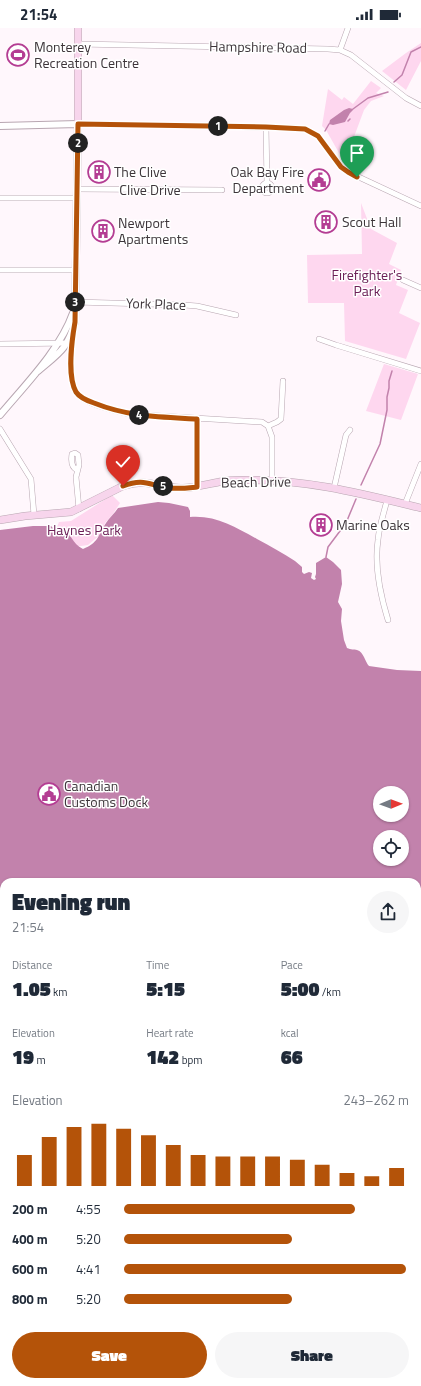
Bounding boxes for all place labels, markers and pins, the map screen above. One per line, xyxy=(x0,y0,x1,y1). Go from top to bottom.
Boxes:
place label: Monterey Recreation Centre xyxy=(34,36,139,73)
sports icon: Monterey Recreation Centre xyxy=(5,42,31,68)
pin: 1 xyxy=(208,116,228,136)
pin: 2 xyxy=(68,133,88,153)
pin xyxy=(340,136,374,177)
building icon: The Clive xyxy=(86,159,112,185)
place label: The Clive xyxy=(114,161,167,182)
place label: Oak Bay Fire Department xyxy=(230,161,304,198)
public building icon: Oak Bay Fire Department xyxy=(306,167,332,193)
building icon: Scout Hall xyxy=(313,209,339,235)
place label: Scout Hall xyxy=(342,211,401,232)
place label: Newport Apartments xyxy=(118,212,188,249)
building icon: Newport Apartments xyxy=(90,218,116,244)
pin: 3 xyxy=(65,292,85,312)
pin: 4 xyxy=(129,405,149,425)
pin xyxy=(106,445,140,486)
pin: 5 xyxy=(153,476,173,496)
building icon: Marine Oaks xyxy=(308,512,334,538)
place label: Marine Oaks xyxy=(336,514,410,535)
place label: Canadian Customs Dock xyxy=(64,775,149,812)
public building icon: Canadian Customs Dock xyxy=(36,781,62,807)

